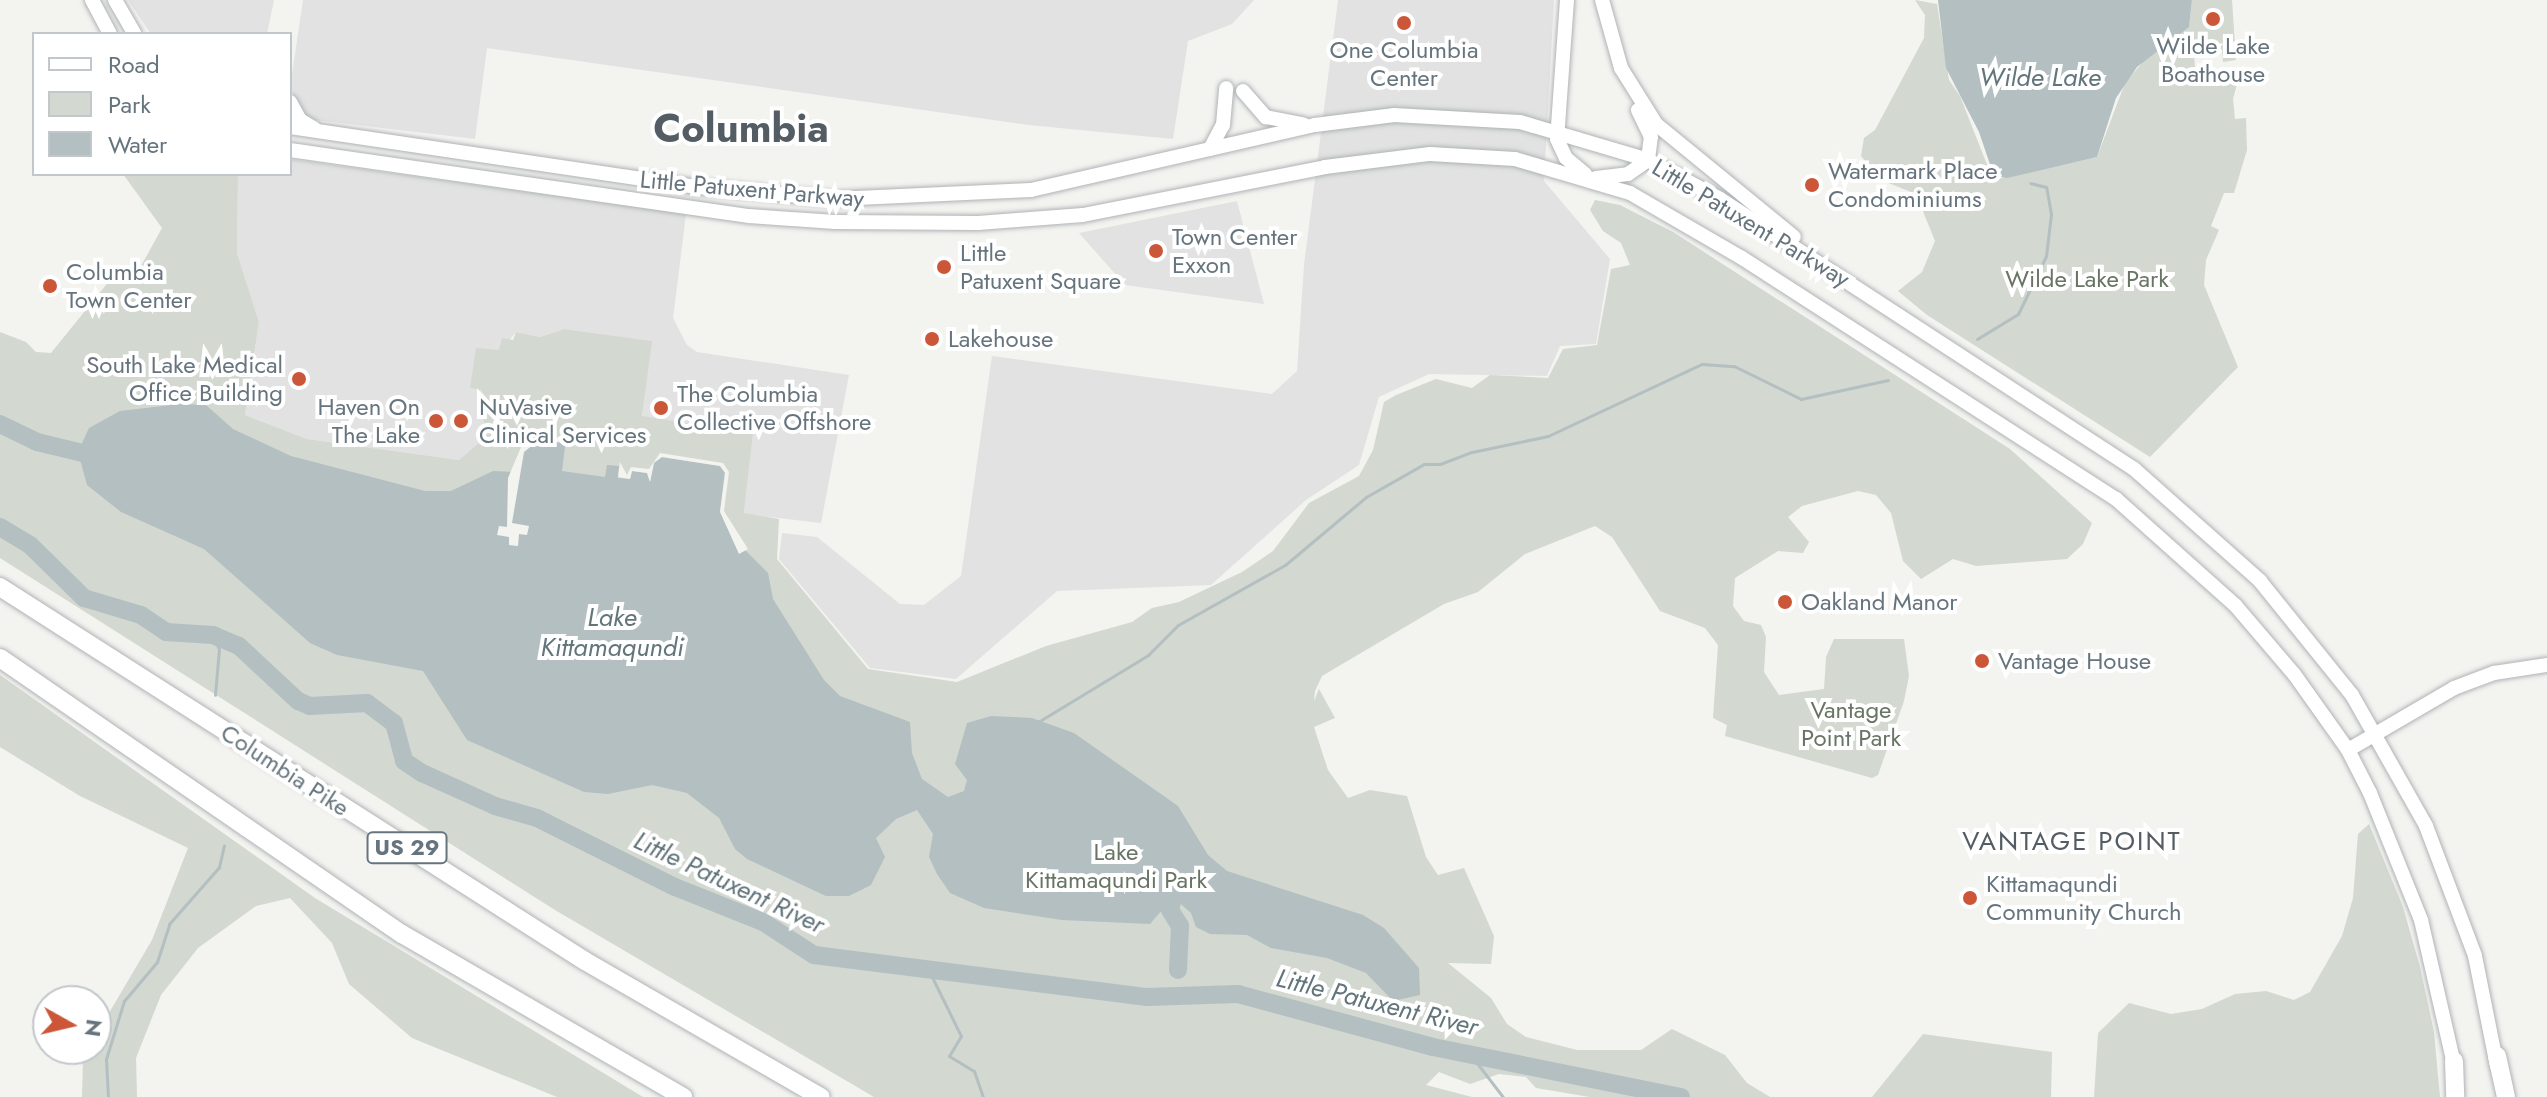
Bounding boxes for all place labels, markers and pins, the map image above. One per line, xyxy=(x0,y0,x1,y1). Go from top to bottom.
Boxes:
marker: Wilde Lake Boathouse xyxy=(2204,10,2222,28)
marker: One Columbia Center xyxy=(1395,14,1413,32)
place label: Wilde Lake Boathouse xyxy=(2156,32,2270,88)
place label: One Columbia Center xyxy=(1330,36,1478,92)
place label: Watermark Place Condominiums xyxy=(1828,157,1998,213)
marker: Watermark Place Condominiums xyxy=(1803,176,1821,194)
place label: Town Center Exxon xyxy=(1172,223,1297,279)
place label: Little Patuxent Square xyxy=(960,239,1121,295)
marker: Town Center Exxon xyxy=(1147,242,1165,260)
place label: Columbia Town Center xyxy=(66,258,191,314)
marker: Little Patuxent Square xyxy=(935,258,953,276)
marker: Columbia Town Center xyxy=(41,277,59,295)
place label: Lakehouse xyxy=(948,325,1053,353)
marker: Lakehouse xyxy=(923,330,941,348)
place label: South Lake Medical Office Building xyxy=(86,351,283,407)
marker: South Lake Medical Office Building xyxy=(290,370,308,388)
place label: The Columbia Collective Offshore xyxy=(677,380,871,436)
place label: Haven On The Lake xyxy=(317,393,420,449)
place label: NuVasive Clinical Services xyxy=(479,393,647,449)
marker: The Columbia Collective Offshore xyxy=(652,399,670,417)
marker: NuVasive Clinical Services xyxy=(450,410,472,432)
marker: Haven On The Lake xyxy=(427,412,445,430)
place label: Oakland Manor xyxy=(1801,588,1958,616)
marker: Oakland Manor xyxy=(1776,593,1794,611)
place label: Vantage House xyxy=(1998,647,2151,675)
marker: Vantage House xyxy=(1973,652,1991,670)
place label: Kittamaqundi Community Church xyxy=(1986,870,2182,926)
marker: Kittamaqundi Community Church xyxy=(1961,889,1979,907)

